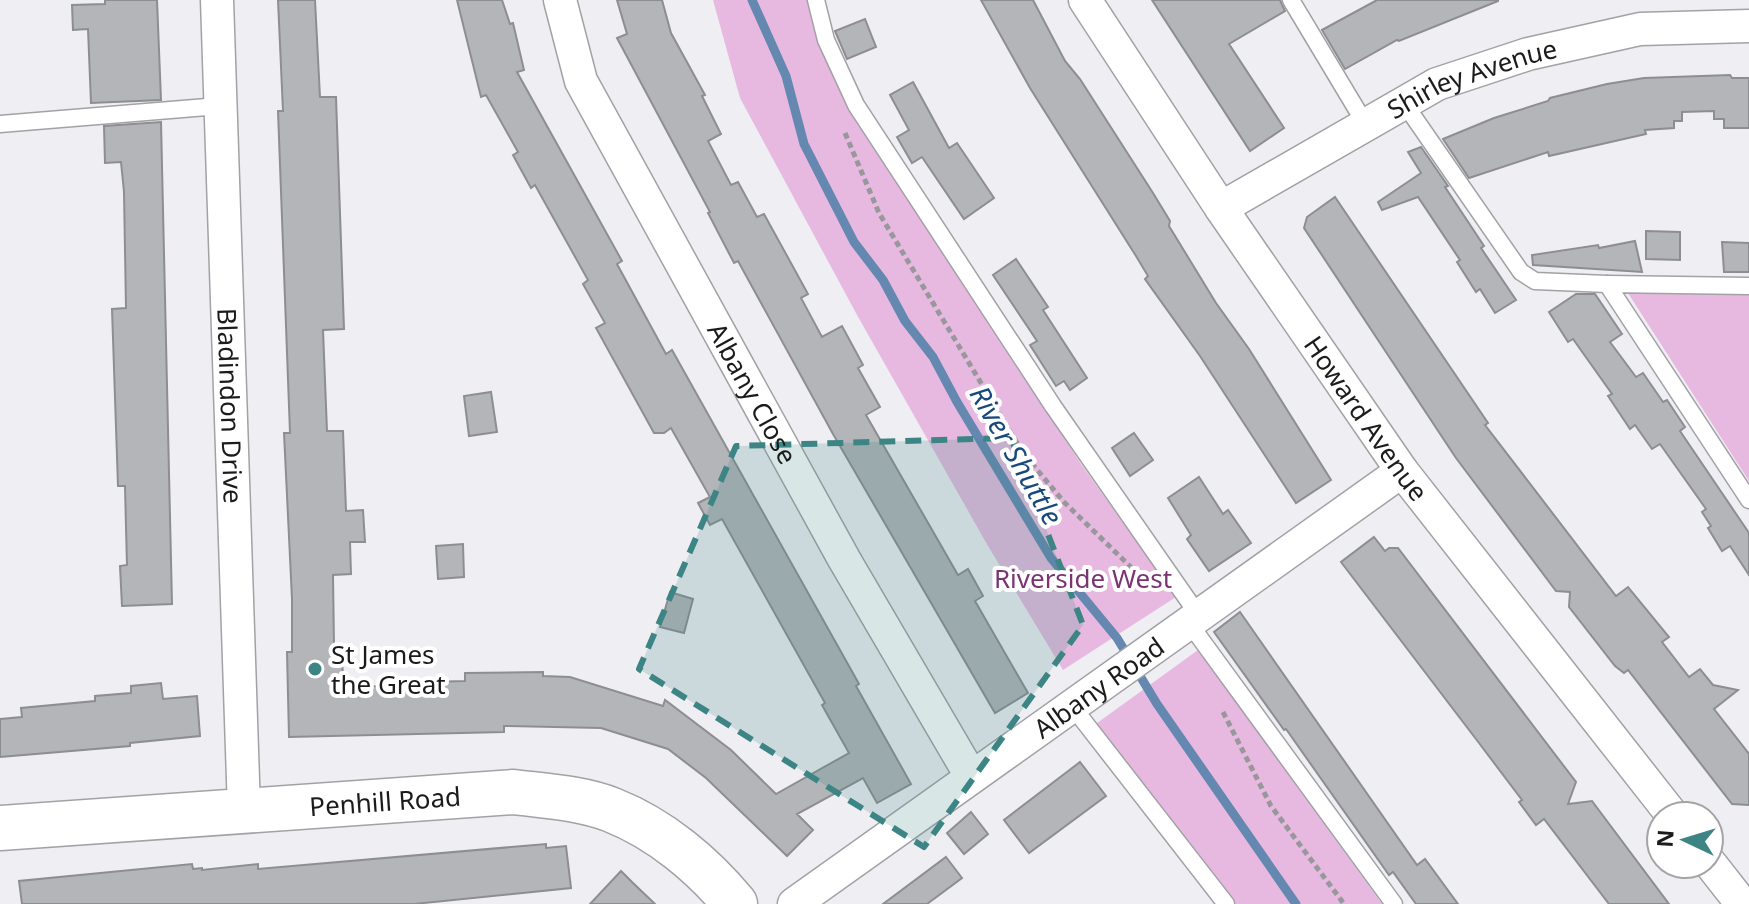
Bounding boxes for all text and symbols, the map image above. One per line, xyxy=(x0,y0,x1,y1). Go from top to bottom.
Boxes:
street label: Shirley Avenue xyxy=(1380,30,1560,127)
street label: Bladindon Drive xyxy=(209,307,252,504)
street label: Albany Close xyxy=(699,316,806,470)
street label: Howard Avenue xyxy=(1296,328,1437,508)
water label: River Shuttle xyxy=(962,378,1072,532)
park label: Riverside West xyxy=(994,560,1172,596)
street label: Albany Road xyxy=(1026,628,1171,746)
place label: St James the Great xyxy=(331,636,446,702)
marker: St James the Great xyxy=(306,660,324,678)
street label: Penhill Road xyxy=(308,778,462,824)
north arrow xyxy=(1645,800,1725,880)
text: N xyxy=(1648,829,1680,849)

